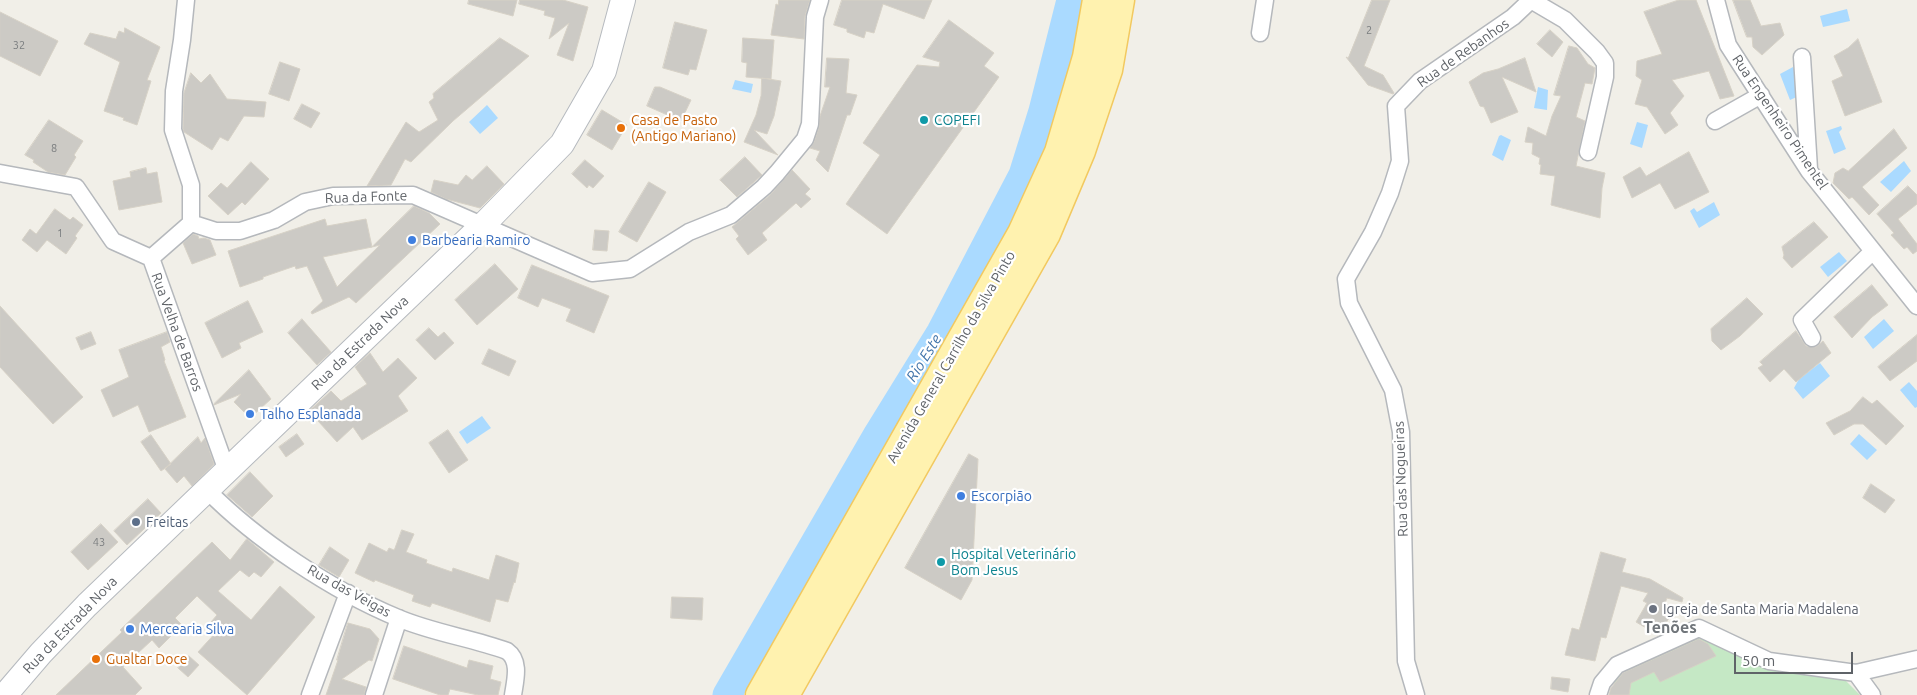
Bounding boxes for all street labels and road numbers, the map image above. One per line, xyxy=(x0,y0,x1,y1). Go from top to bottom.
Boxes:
street label: Rua de Rebanhos xyxy=(1414,15,1512,91)
street label: Rua Engenheiro Pimentel xyxy=(1729,51,1831,193)
street label: Rua da Fonte xyxy=(325,187,407,207)
street label: Avenida General Carrilho da Silva Pinto xyxy=(883,248,1019,466)
street label: Rua Velha de Barros xyxy=(148,270,206,394)
street label: Rua da Estrada Nova xyxy=(308,292,412,394)
street label: Rua das Nogueiras xyxy=(1391,421,1411,537)
street label: Rua das Veigas xyxy=(304,561,394,621)
street label: Rua da Estrada Nova xyxy=(19,573,121,677)

